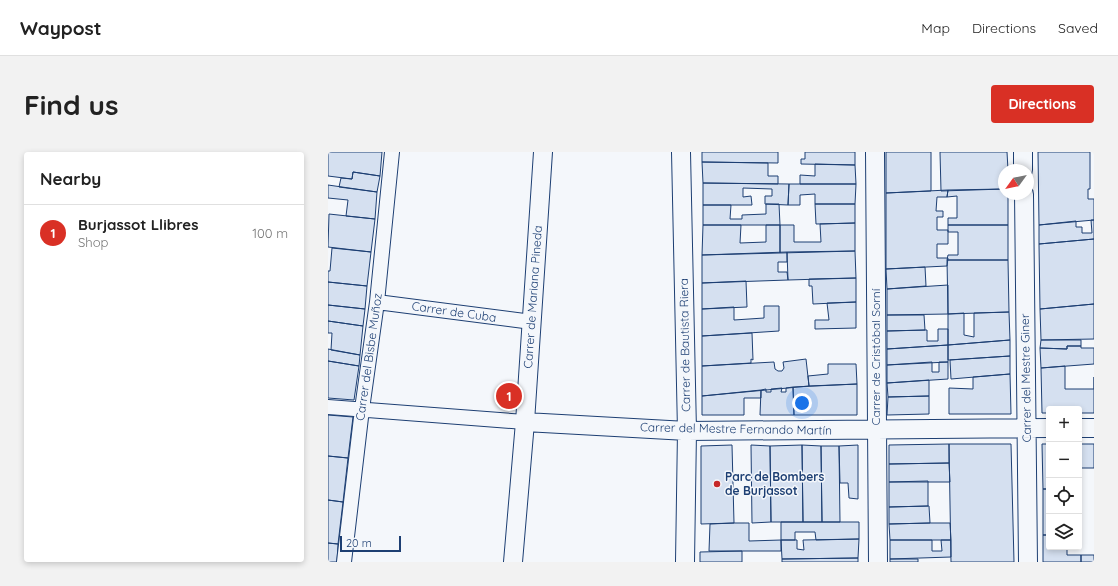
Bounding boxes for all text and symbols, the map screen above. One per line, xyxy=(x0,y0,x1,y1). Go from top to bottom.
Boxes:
text: Waypost xyxy=(20,16,102,40)
text: Map xyxy=(921,19,950,37)
text: Directions xyxy=(972,19,1036,37)
text: Saved xyxy=(1058,19,1098,37)
button: Directions xyxy=(991,85,1094,123)
text: Find us xyxy=(24,87,118,122)
north arrow xyxy=(998,164,1034,200)
text: Nearby xyxy=(40,168,101,189)
text: Burjassot Llibres xyxy=(78,215,198,234)
text: 1 xyxy=(50,225,56,241)
text: 100 m xyxy=(252,225,288,241)
street label: Carrer de Mariana Pineda xyxy=(520,225,545,369)
text: Shop xyxy=(78,234,108,250)
street label: Carrer de Bautista Riera xyxy=(676,278,693,412)
street label: Carrer de Cristóbal Sorní xyxy=(868,288,883,425)
street label: Carrer del Bisbe Muñoz xyxy=(352,292,385,422)
street label: Carrer de Cuba xyxy=(411,298,497,325)
street label: Carrer del Mestre Giner xyxy=(1017,313,1034,443)
pin: 1 xyxy=(496,381,522,411)
your location xyxy=(792,393,812,413)
map controls xyxy=(1046,406,1082,550)
button: + xyxy=(1046,406,1082,442)
street label: Carrer del Mestre Fernando Martín xyxy=(640,419,832,438)
button: − xyxy=(1046,442,1082,478)
place label: Parc de Bombers de Burjassot xyxy=(725,469,824,498)
button: locate xyxy=(1046,478,1082,514)
marker: Parc de Bombers de Burjassot xyxy=(712,479,722,489)
button: layers xyxy=(1046,514,1082,550)
scale bar xyxy=(340,534,401,553)
text: 20 m xyxy=(346,536,372,550)

